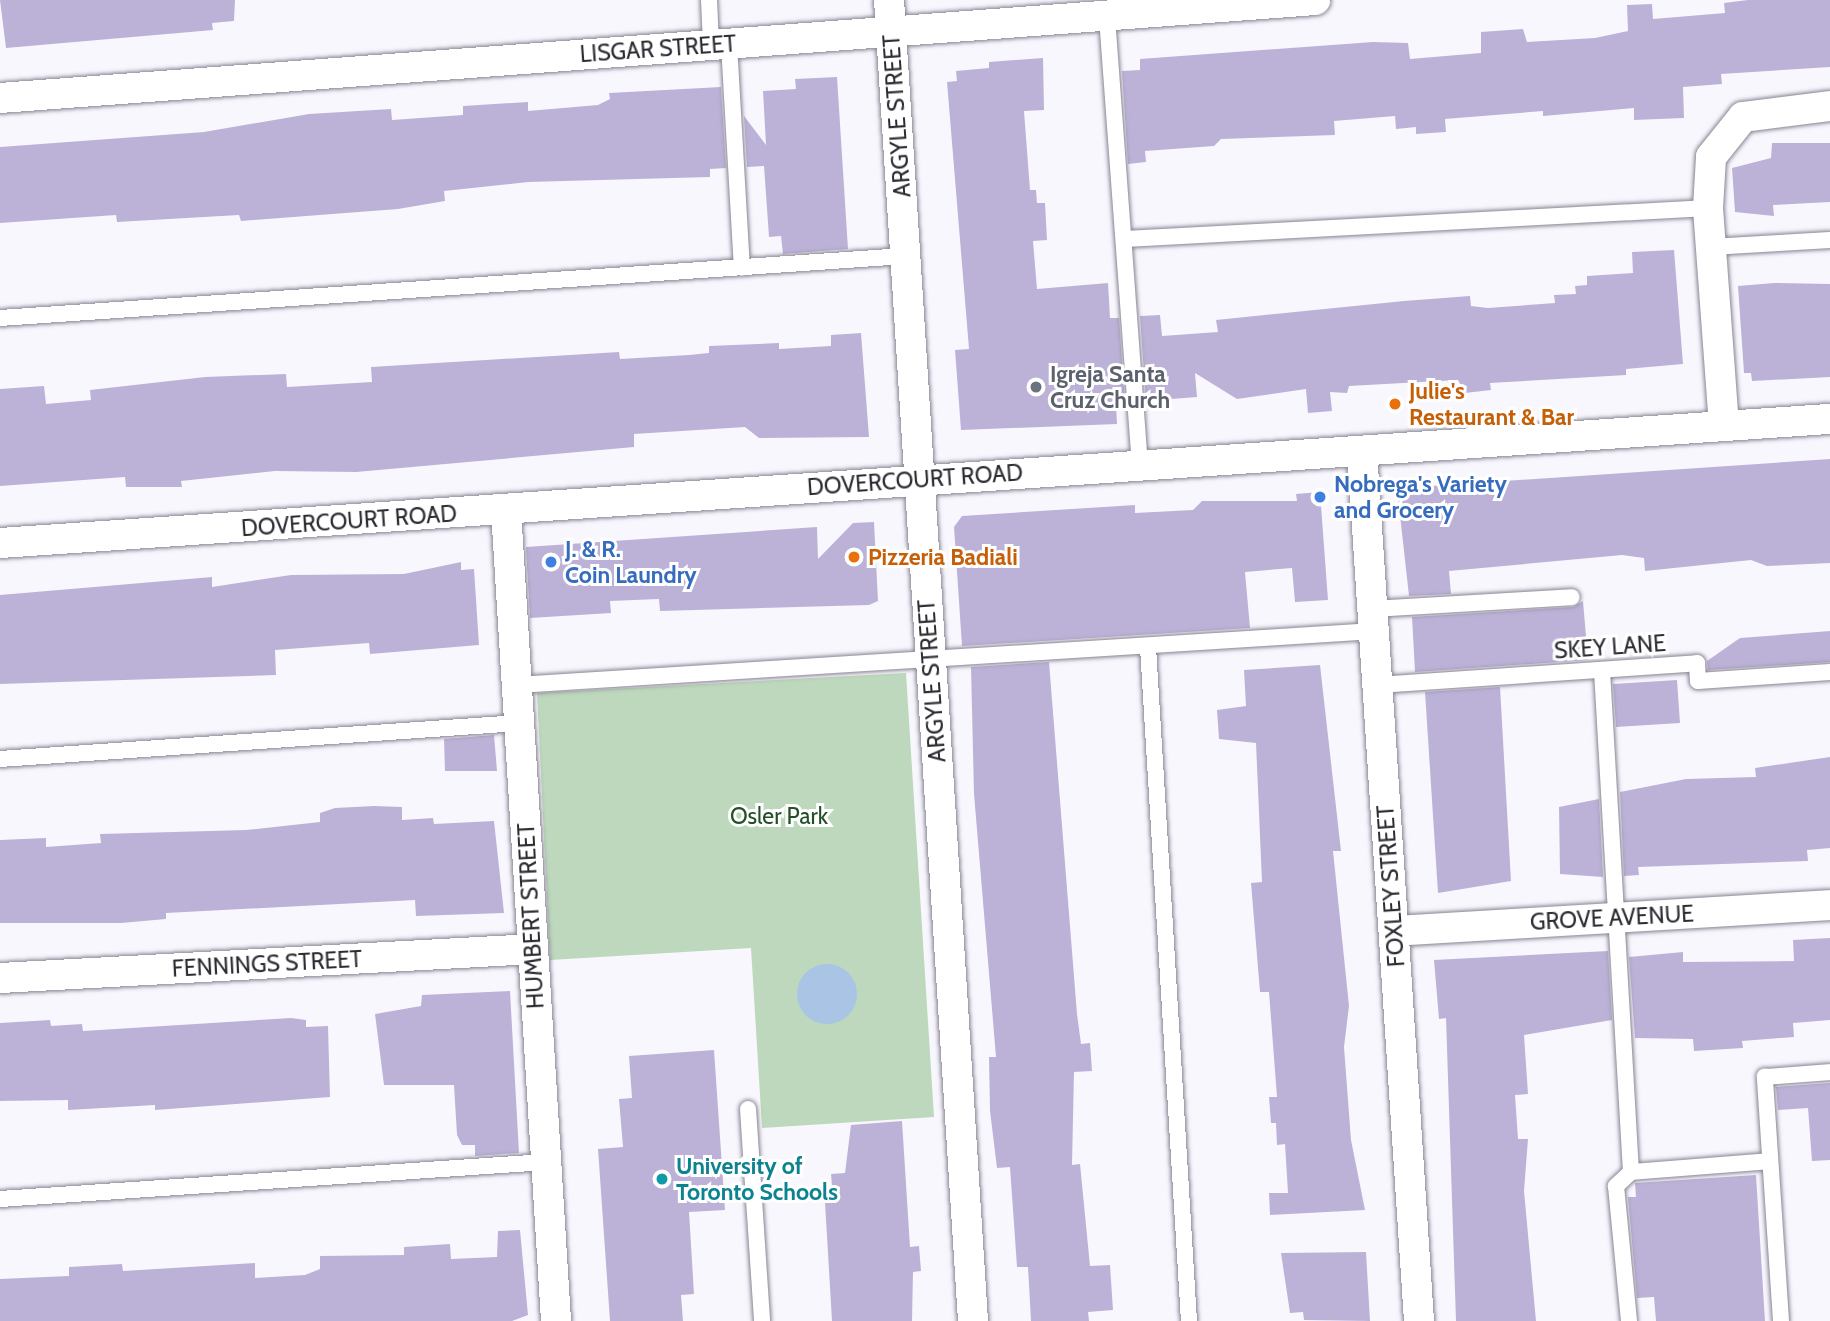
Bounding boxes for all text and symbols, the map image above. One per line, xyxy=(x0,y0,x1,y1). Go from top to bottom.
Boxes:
street label: LISGAR STREET xyxy=(579,30,737,68)
street label: ARGYLE STREET xyxy=(878,34,916,198)
place label: Igreja Santa Cruz Church xyxy=(1050,360,1170,414)
place label: Julie's Restaurant & Bar xyxy=(1409,377,1574,431)
marker: Igreja Santa Cruz Church xyxy=(1028,379,1044,395)
marker: Julie's Restaurant & Bar xyxy=(1387,396,1403,412)
street label: DOVERCOURT ROAD xyxy=(806,459,1024,501)
place label: Nobrega's Variety and Grocery xyxy=(1334,470,1507,524)
marker: Nobrega's Variety and Grocery xyxy=(1312,489,1328,505)
street label: DOVERCOURT ROAD xyxy=(240,500,458,542)
place label: J. & R. Coin Laundry xyxy=(565,535,697,589)
place label: Pizzeria Badiali xyxy=(868,543,1018,571)
marker: Pizzeria Badiali xyxy=(846,549,862,565)
marker: J. & R. Coin Laundry xyxy=(543,554,559,570)
street label: ARGYLE STREET xyxy=(913,599,951,763)
street label: SKEY LANE xyxy=(1553,629,1667,665)
park label: Osler Park xyxy=(730,802,828,830)
street label: FOXLEY STREET xyxy=(1372,804,1410,968)
street label: HUMBERT STREET xyxy=(512,822,550,1010)
street label: GROVE AVENUE xyxy=(1529,900,1695,936)
street label: FENNINGS STREET xyxy=(171,945,363,983)
place label: University of Toronto Schools xyxy=(676,1152,838,1206)
marker: University of Toronto Schools xyxy=(654,1171,670,1187)

